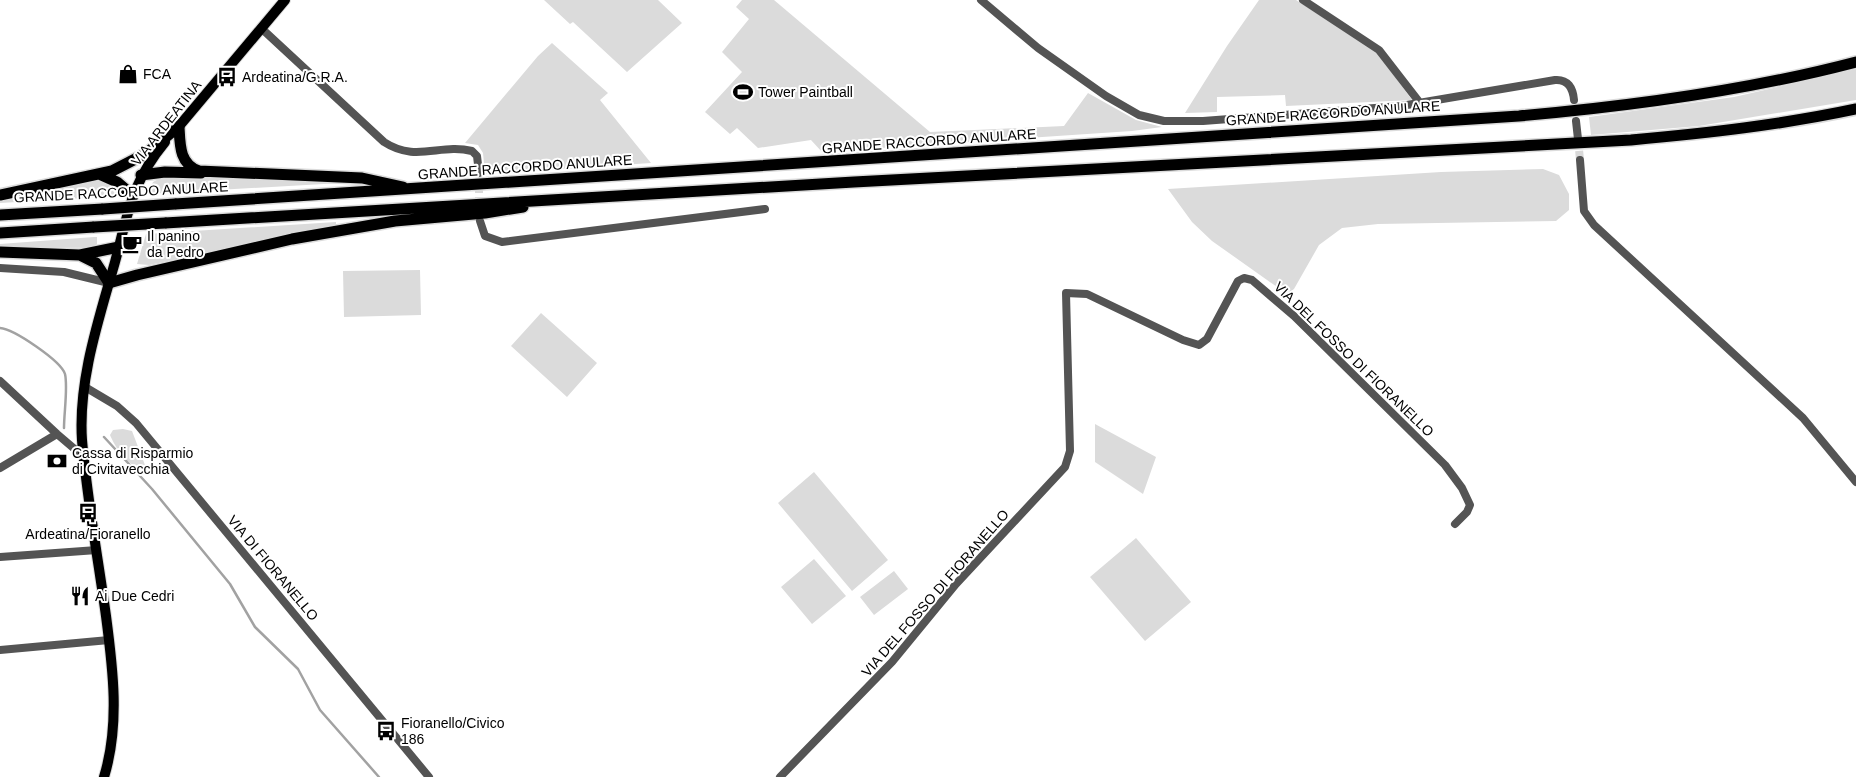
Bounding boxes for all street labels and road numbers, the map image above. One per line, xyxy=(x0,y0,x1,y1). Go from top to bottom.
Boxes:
street label: VIA ARDEATINA xyxy=(128,77,205,169)
street label: GRANDE RACCORDO ANULARE xyxy=(1225,98,1441,128)
street label: GRANDE RACCORDO ANULARE xyxy=(821,126,1037,156)
street label: GRANDE RACCORDO ANULARE xyxy=(417,152,633,182)
street label: GRANDE RACCORDO ANULARE xyxy=(13,178,229,206)
street label: VIA DEL FOSSO DI FIORANELLO xyxy=(1271,278,1437,440)
street label: VIA DEL FOSSO DI FIORANELLO xyxy=(858,506,1012,680)
street label: VIA DI FIORANELLO xyxy=(224,512,322,624)

